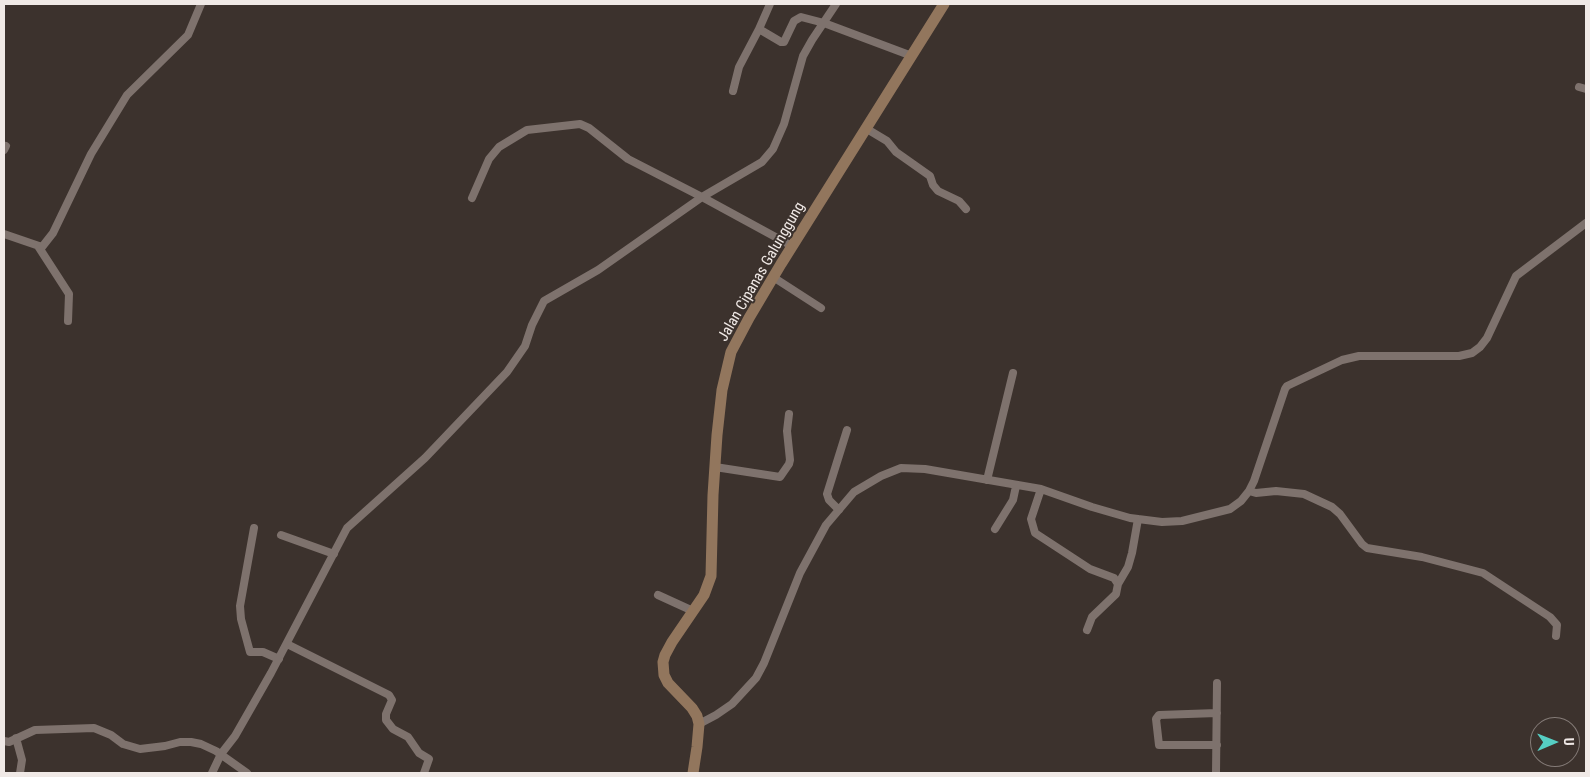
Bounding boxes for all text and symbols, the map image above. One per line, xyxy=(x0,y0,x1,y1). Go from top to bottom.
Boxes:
street label: Jalan Cipanas Galunggung xyxy=(715,199,809,345)
north arrow xyxy=(1530,717,1580,767)
text: U xyxy=(1561,738,1577,746)

